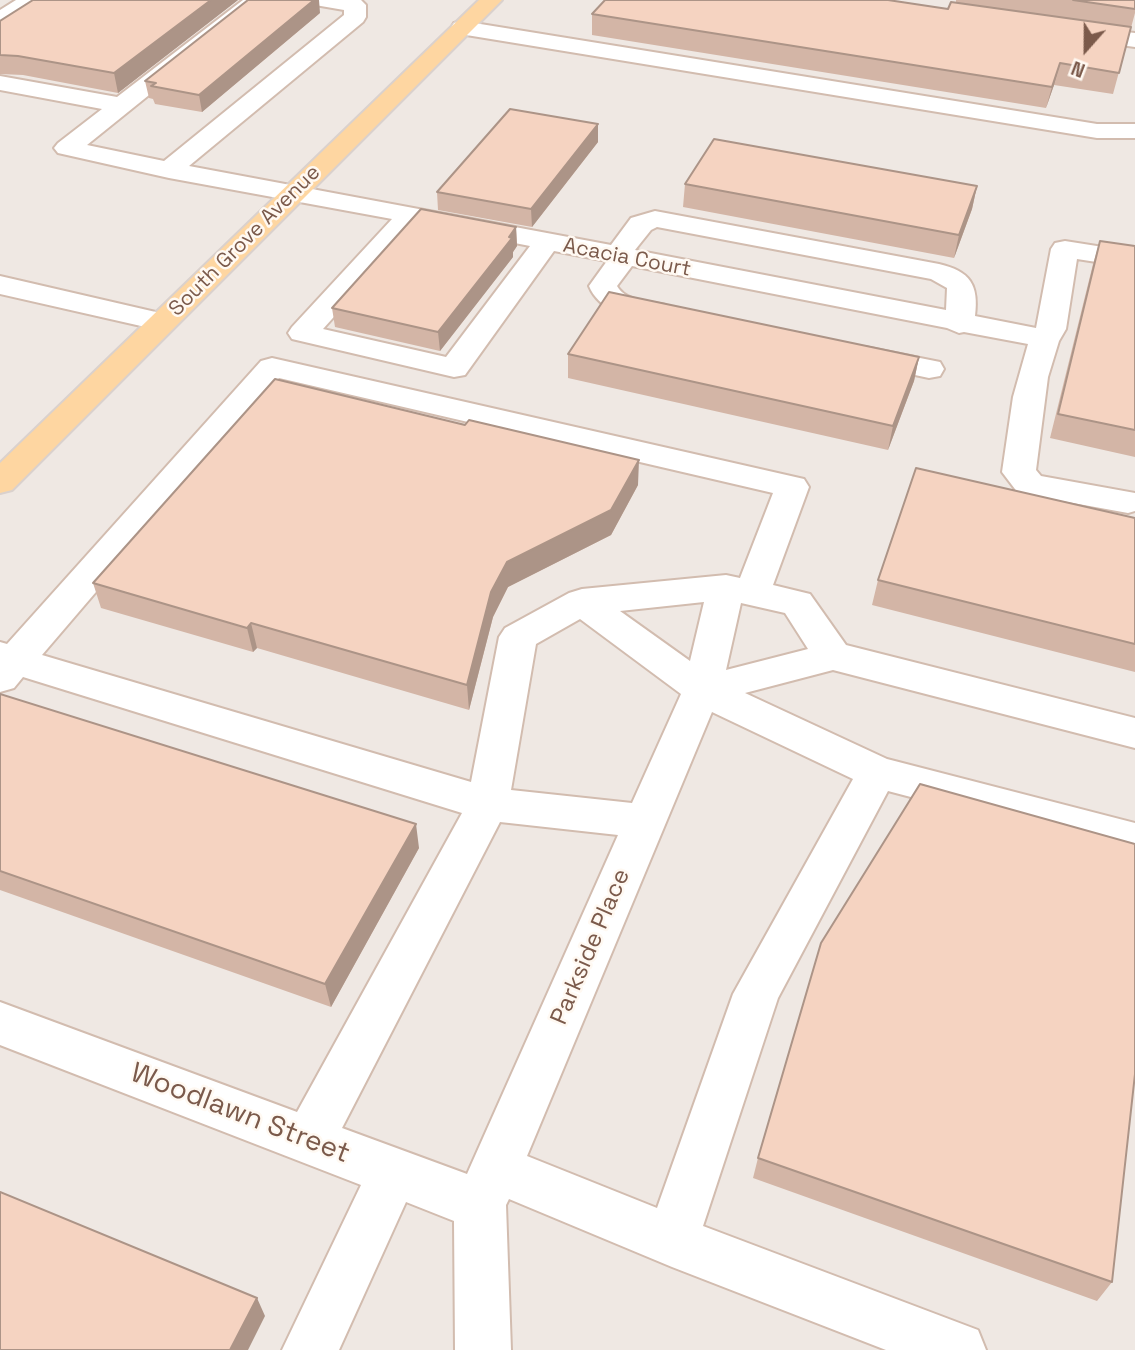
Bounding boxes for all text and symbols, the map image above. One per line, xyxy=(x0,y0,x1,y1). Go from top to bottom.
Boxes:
north arrow xyxy=(1051,14,1121,84)
text: N xyxy=(1068,55,1089,83)
street label: South Grove Avenue xyxy=(164,160,326,322)
street label: Acacia Court xyxy=(561,233,693,283)
street label: Parkside Place xyxy=(545,865,637,1029)
street label: Woodlawn Street xyxy=(126,1057,354,1171)

